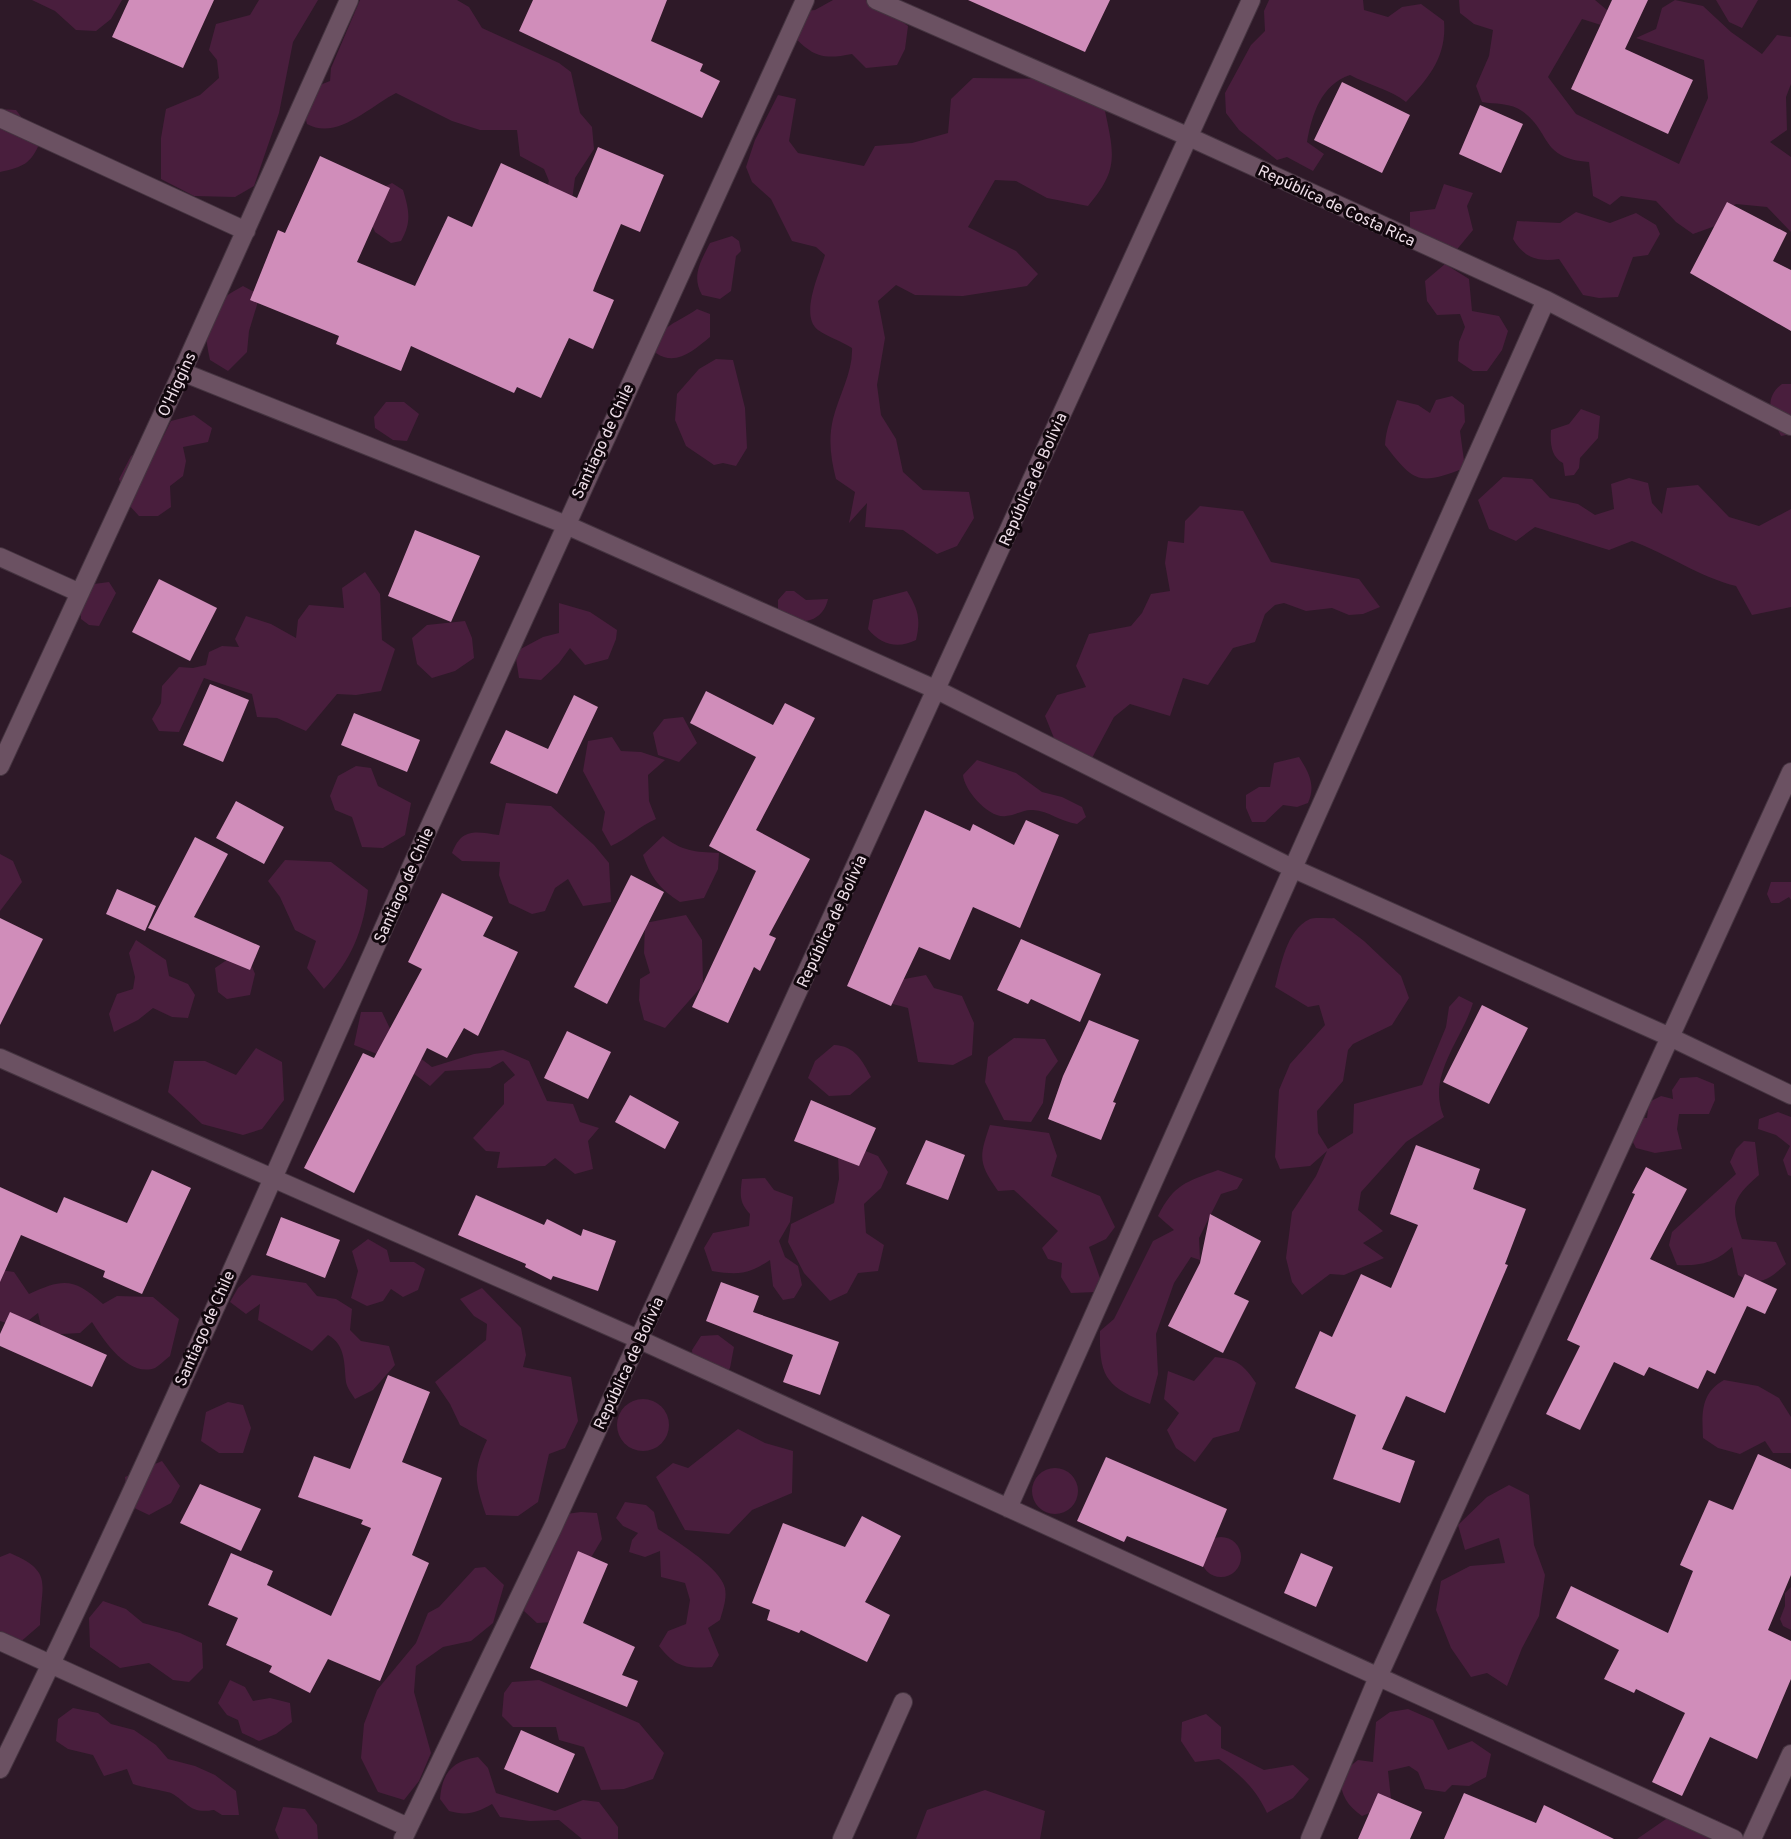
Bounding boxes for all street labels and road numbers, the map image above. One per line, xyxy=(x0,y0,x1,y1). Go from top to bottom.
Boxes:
street label: República de Costa Rica xyxy=(1254,162,1418,252)
street label: O'Higgins xyxy=(154,349,201,420)
street label: Santiago de Chile xyxy=(568,381,639,503)
street label: República de Bolivia xyxy=(995,410,1072,550)
street label: Santiago de Chile xyxy=(370,825,439,947)
street label: República de Bolivia xyxy=(793,852,872,991)
street label: Santiago de Chile xyxy=(171,1268,240,1390)
street label: República de Bolivia xyxy=(590,1294,669,1433)

